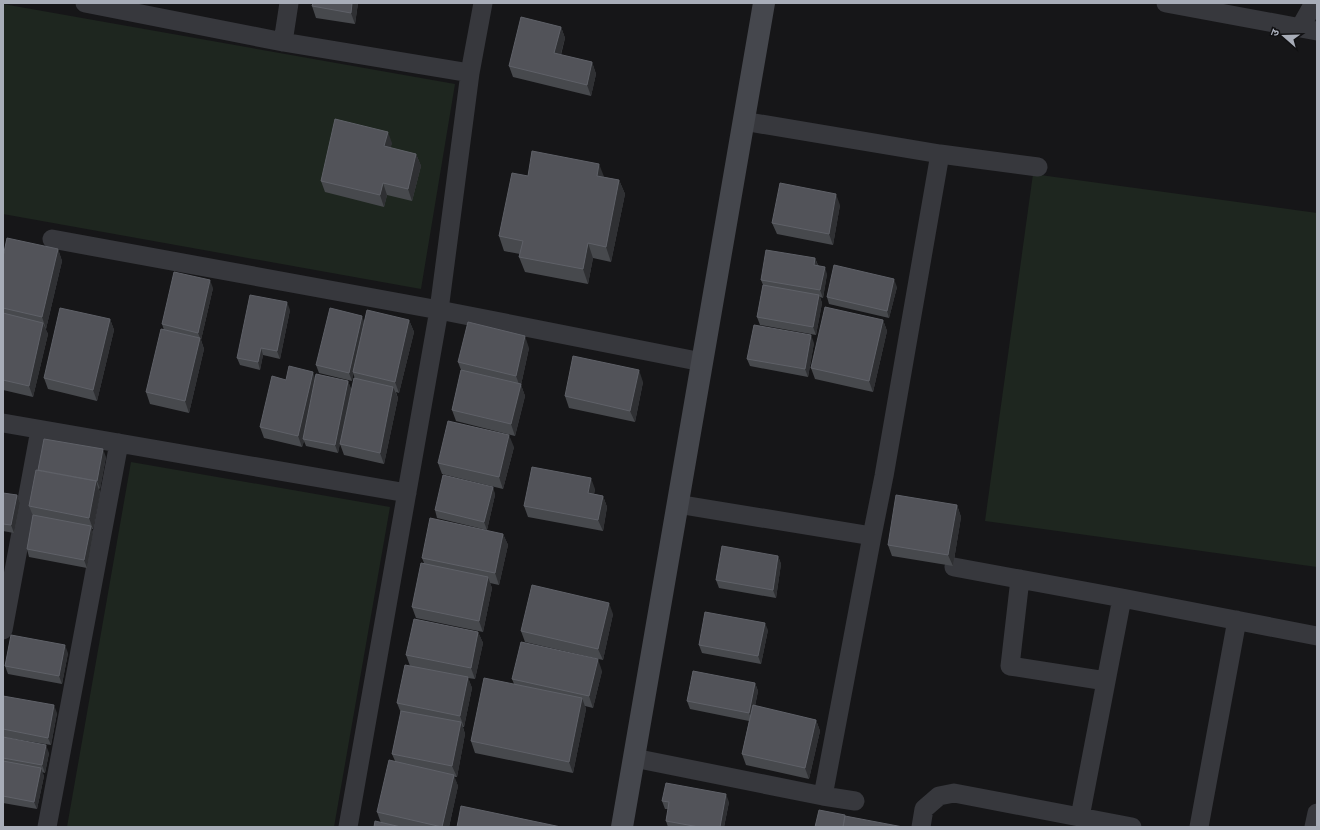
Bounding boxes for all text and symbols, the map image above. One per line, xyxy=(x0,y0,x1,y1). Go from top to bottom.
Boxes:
north arrow xyxy=(1264,16,1304,56)
text: उ xyxy=(1267,27,1282,38)

